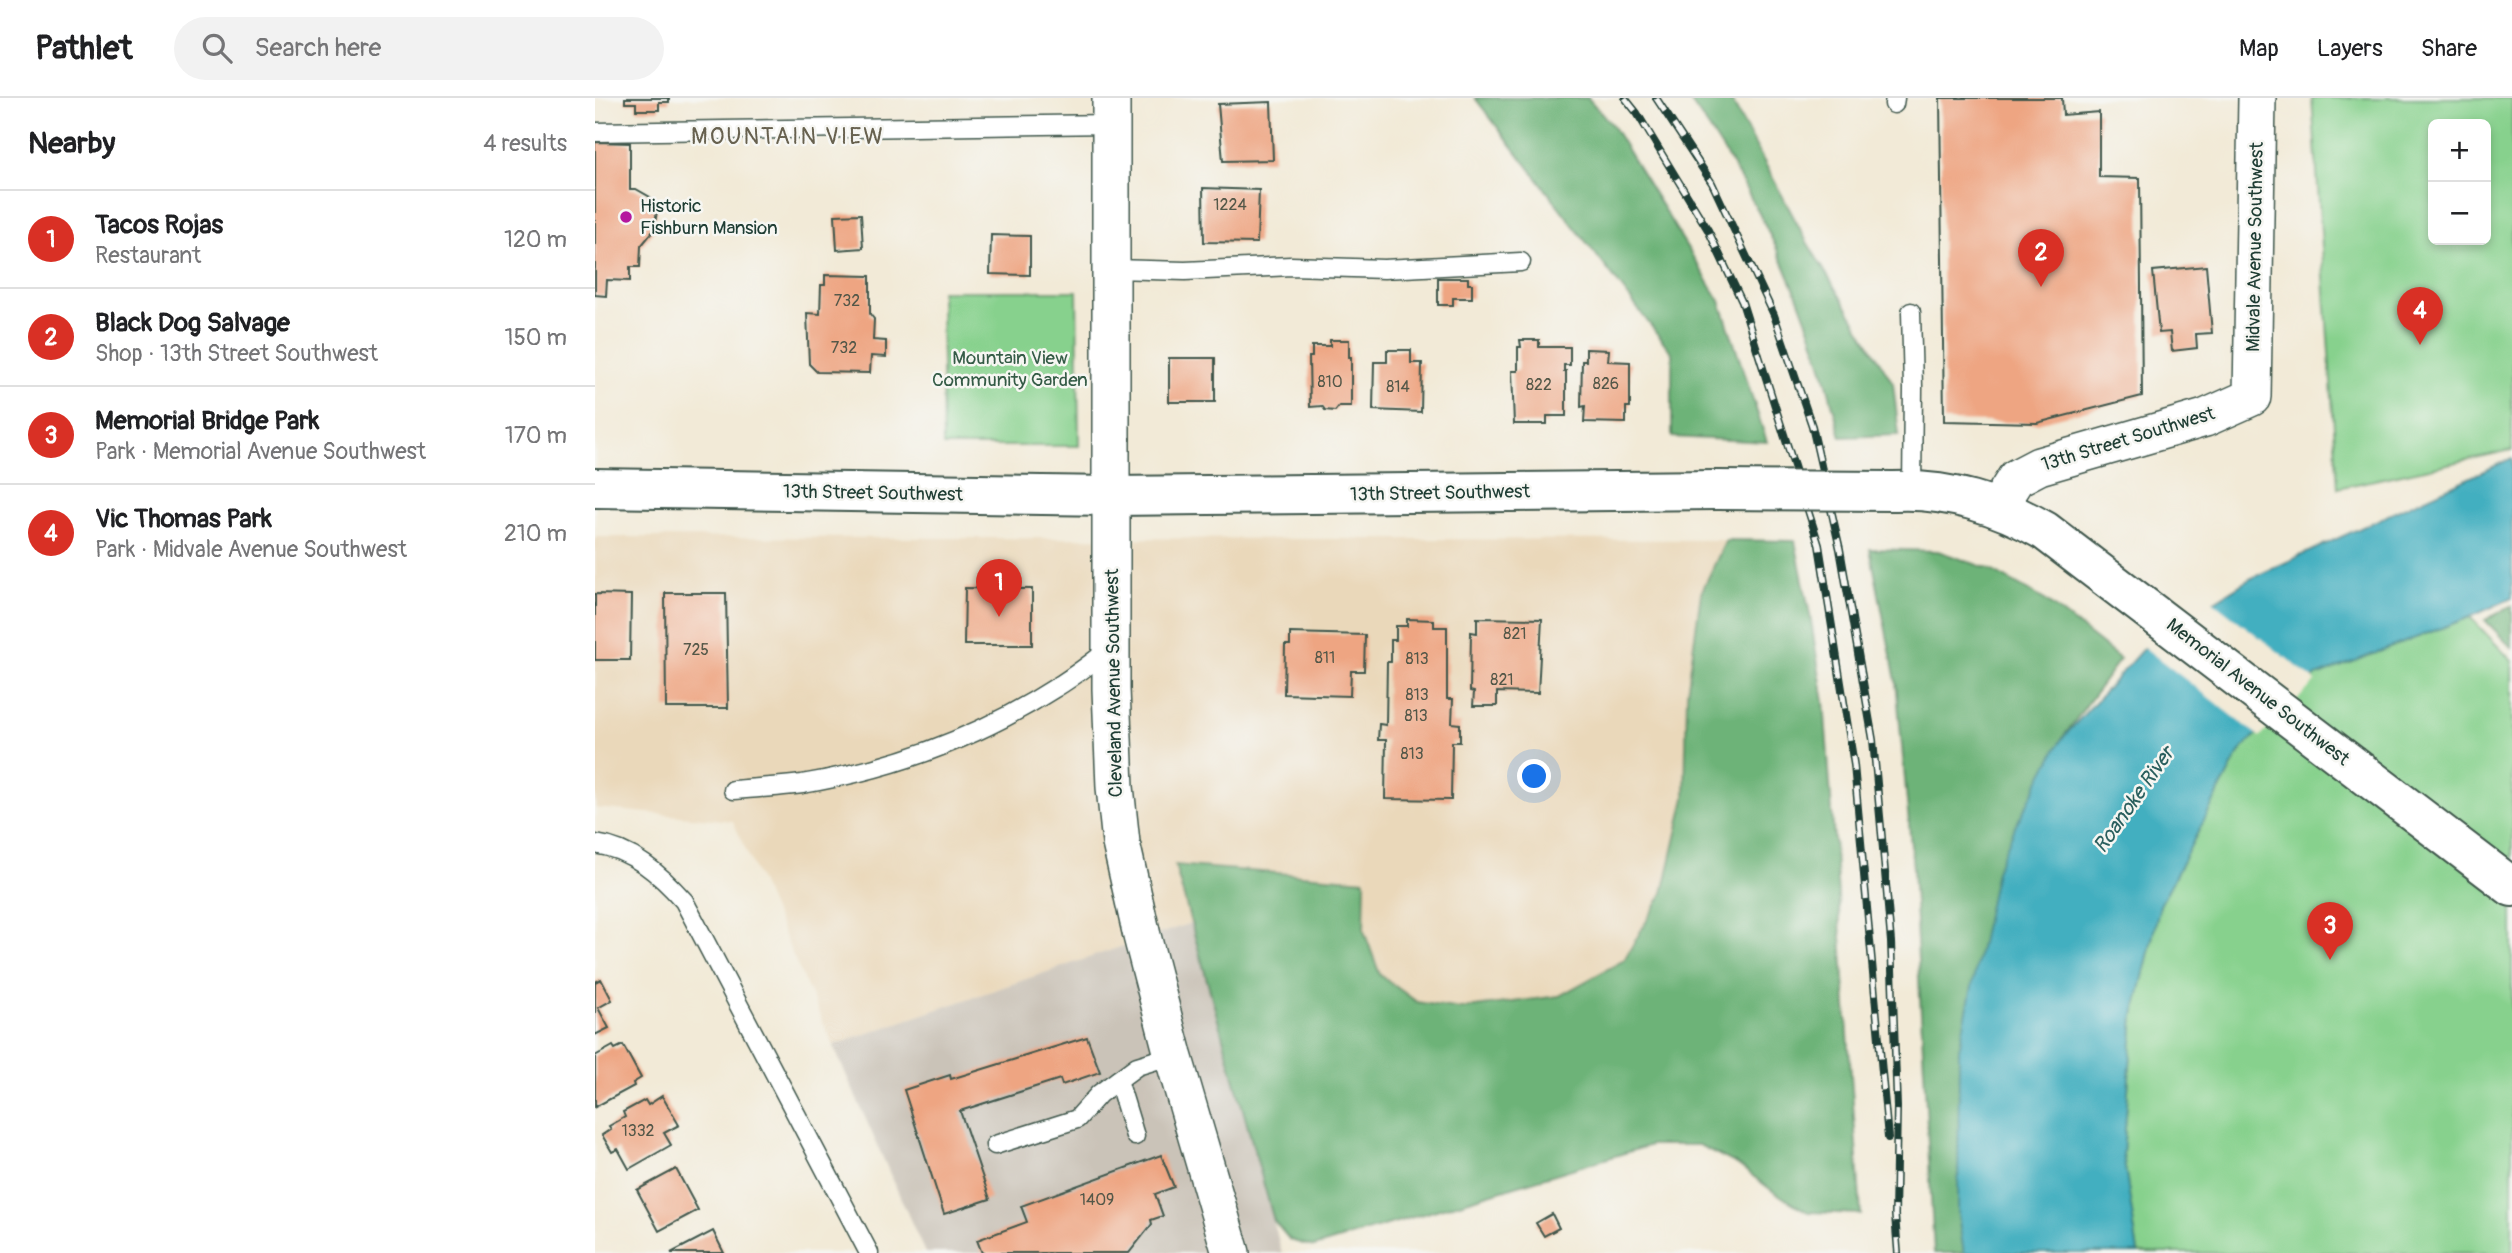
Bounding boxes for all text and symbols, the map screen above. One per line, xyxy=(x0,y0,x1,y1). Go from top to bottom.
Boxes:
search box xyxy=(174,17,664,80)
text: Pathlet xyxy=(35,28,132,69)
icon: search xyxy=(198,29,236,67)
text: Search here xyxy=(254,32,381,64)
text: Map xyxy=(2239,34,2279,63)
text: Layers xyxy=(2317,34,2383,63)
text: Share xyxy=(2421,34,2477,63)
map controls xyxy=(2428,119,2491,245)
button: + xyxy=(2428,119,2491,182)
district label: MOUNTAIN VIEW xyxy=(691,122,885,151)
text: Nearby xyxy=(28,125,115,162)
text: 4 results xyxy=(483,129,567,158)
street label: Midvale Avenue Southwest xyxy=(2241,141,2269,352)
button: − xyxy=(2428,182,2491,245)
place label: Historic Fishburn Mansion xyxy=(640,194,778,240)
house number: 1224 xyxy=(1213,195,1247,215)
text: Tacos Rojas xyxy=(95,209,223,241)
marker: Historic Fishburn Mansion xyxy=(618,209,634,225)
text: 1 xyxy=(47,225,56,254)
text: 120 m xyxy=(504,225,567,254)
pin: 2 xyxy=(2018,229,2064,287)
text: Restaurant xyxy=(95,241,201,270)
pin: 4 xyxy=(2397,287,2443,345)
house number: 732 xyxy=(834,291,860,311)
text: Black Dog Salvage xyxy=(95,307,290,339)
text: 2 xyxy=(45,323,57,352)
text: 150 m xyxy=(504,323,567,352)
house number: 732 xyxy=(831,338,857,358)
text: Shop · 13th Street Southwest xyxy=(95,339,378,368)
park label: Mountain View Community Garden xyxy=(932,346,1088,392)
house number: 810 xyxy=(1317,372,1343,392)
house number: 826 xyxy=(1593,374,1619,394)
house number: 822 xyxy=(1526,375,1552,395)
house number: 814 xyxy=(1386,377,1410,397)
street label: 13th Street Southwest xyxy=(2038,401,2218,477)
text: Memorial Bridge Park xyxy=(95,405,319,437)
text: 3 xyxy=(45,421,57,450)
text: 170 m xyxy=(505,421,567,450)
text: Park · Memorial Avenue Southwest xyxy=(95,437,426,466)
street label: 13th Street Southwest xyxy=(783,479,964,507)
street label: 13th Street Southwest xyxy=(1350,479,1531,507)
text: Vic Thomas Park xyxy=(95,503,272,535)
text: 4 xyxy=(44,519,58,548)
text: 210 m xyxy=(504,519,567,548)
text: Park · Midvale Avenue Southwest xyxy=(95,535,407,564)
pin: 1 xyxy=(976,559,1022,617)
street label: Cleveland Avenue Southwest xyxy=(1100,568,1128,798)
street label: Memorial Avenue Southwest xyxy=(2162,613,2355,771)
house number: 821 xyxy=(1503,624,1527,644)
house number: 725 xyxy=(683,640,709,660)
house number: 811 xyxy=(1315,648,1335,668)
house number: 813 xyxy=(1405,649,1429,669)
house number: 821 xyxy=(1490,670,1514,690)
house number: 813 xyxy=(1405,685,1429,705)
house number: 813 xyxy=(1404,706,1428,726)
water label: Roanoke River xyxy=(2087,740,2182,858)
house number: 813 xyxy=(1400,744,1424,764)
your location xyxy=(1517,759,1551,793)
pin: 3 xyxy=(2307,902,2353,960)
house number: 1332 xyxy=(621,1121,655,1141)
house number: 1409 xyxy=(1080,1190,1114,1210)

